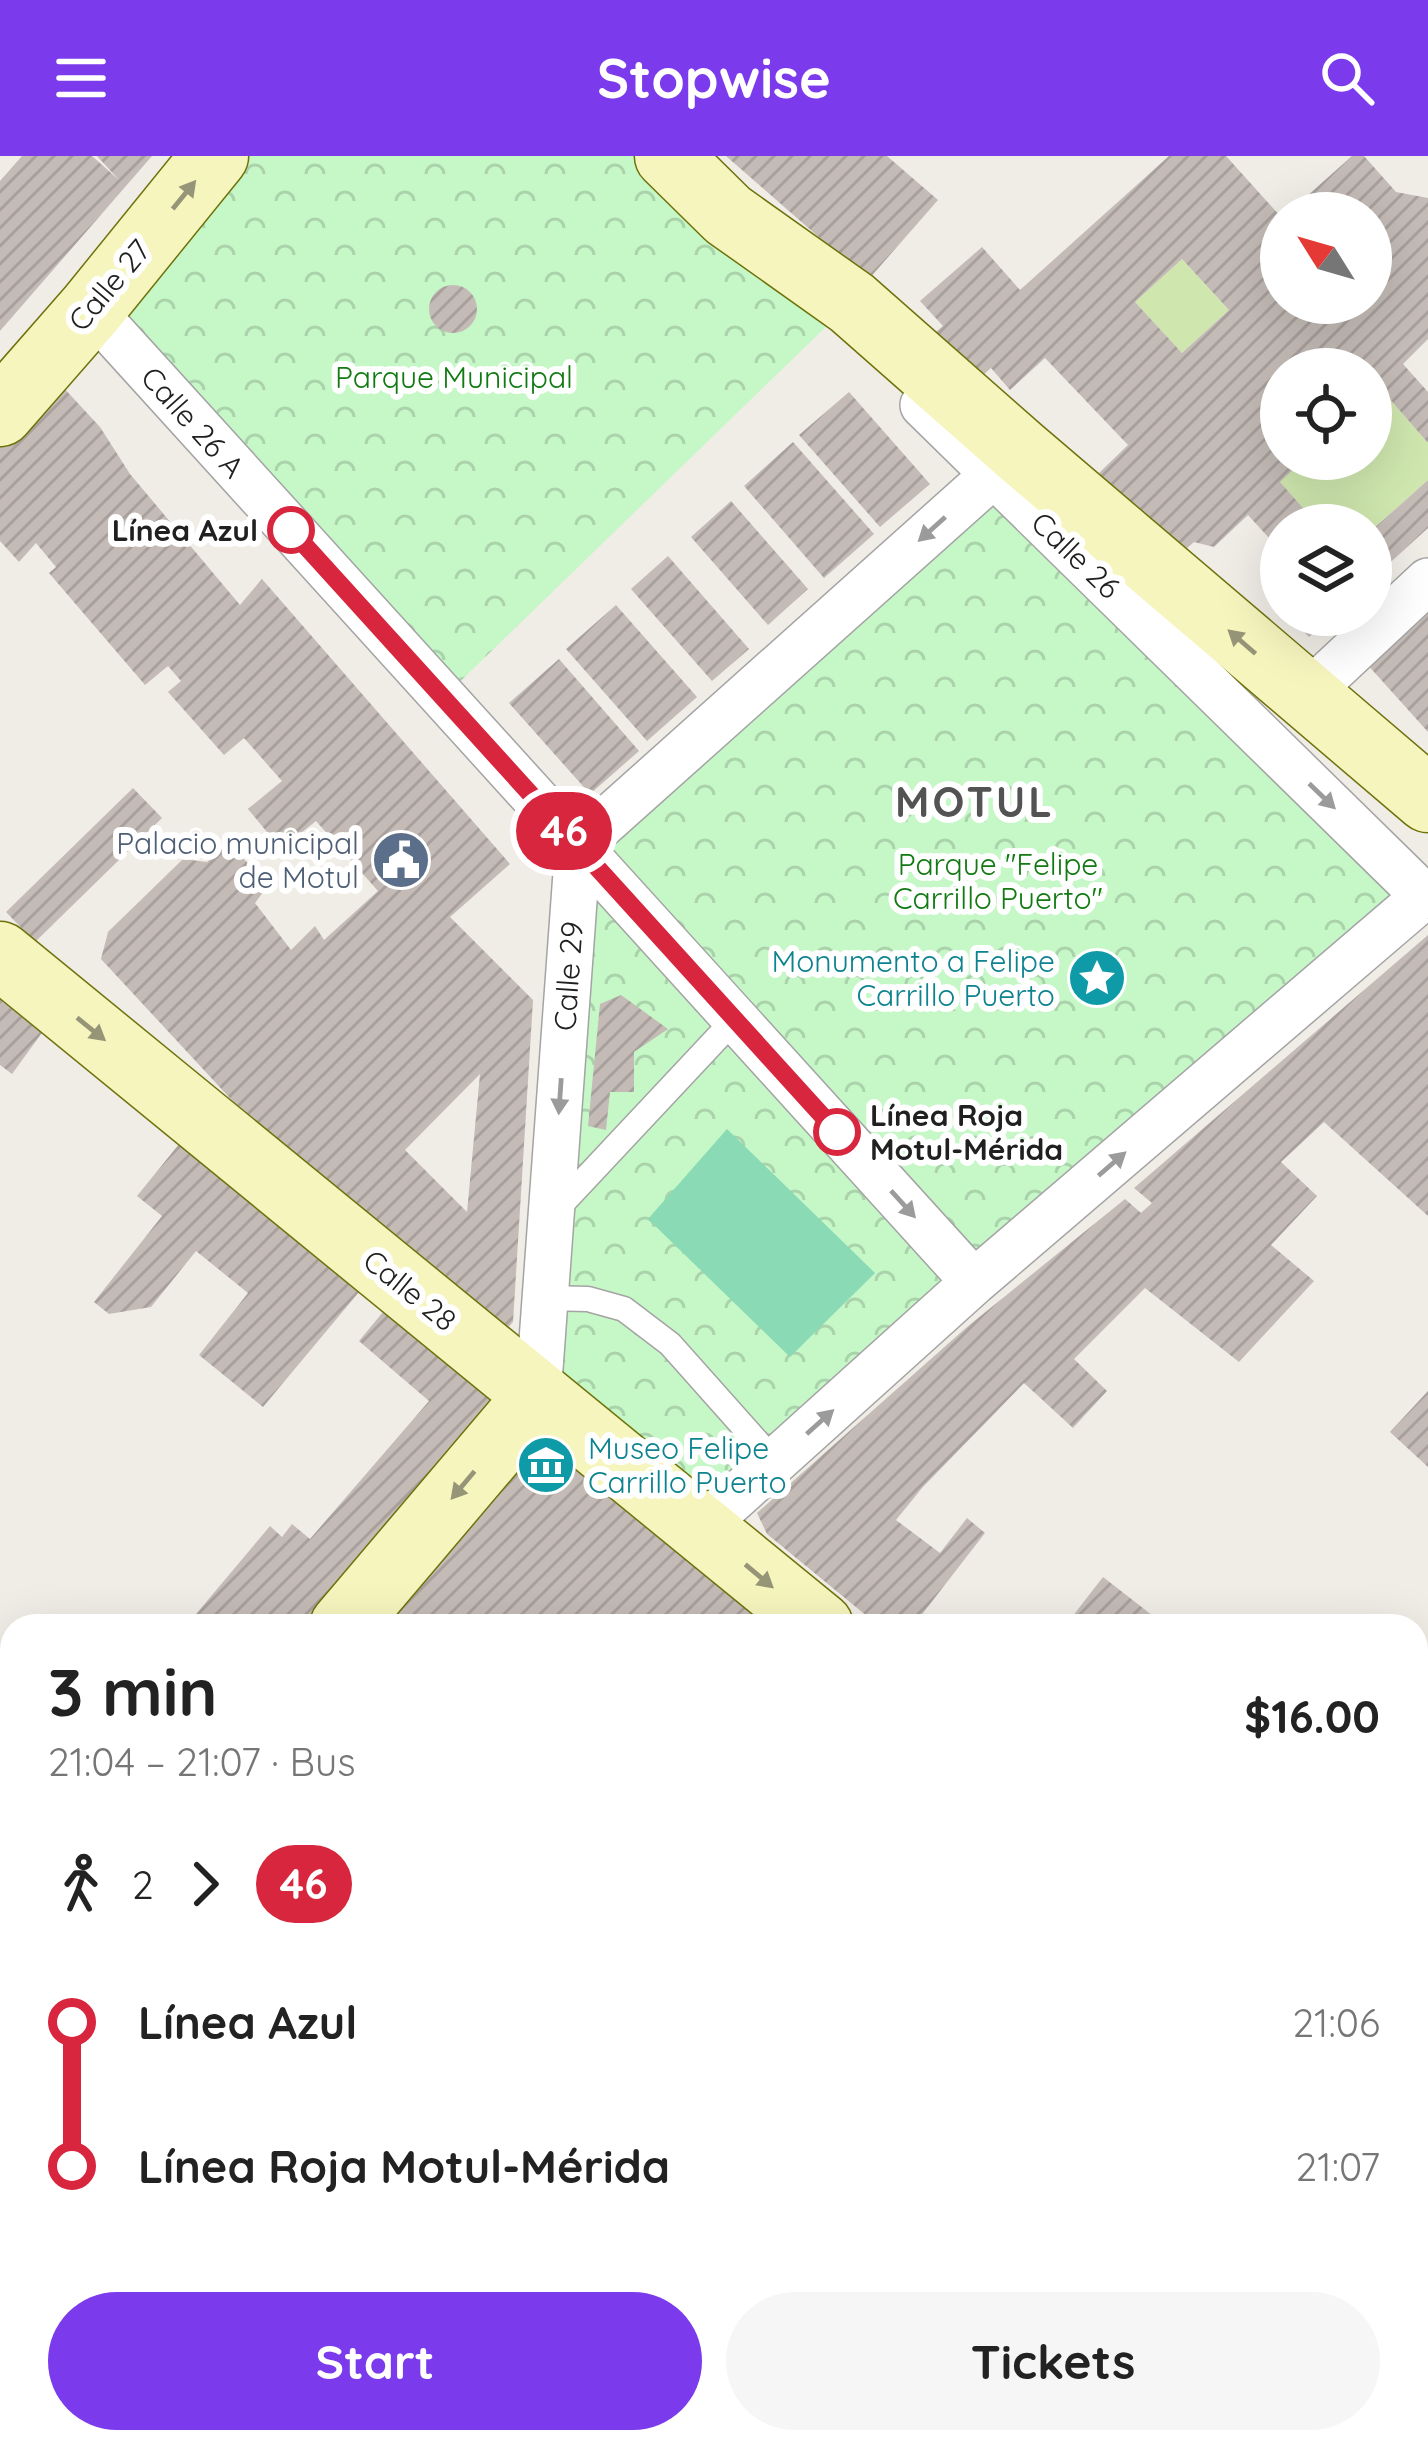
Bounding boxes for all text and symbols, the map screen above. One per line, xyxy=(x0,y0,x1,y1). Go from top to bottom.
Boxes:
text: Stopwise xyxy=(597,44,831,112)
icon: menu xyxy=(48,45,114,111)
icon: search xyxy=(1314,45,1380,111)
one-way arrow xyxy=(170,180,196,210)
north arrow xyxy=(1260,192,1392,324)
map controls xyxy=(1260,192,1392,636)
street label: Calle 27 xyxy=(60,231,158,339)
button: locate xyxy=(1260,348,1392,480)
street label: Calle 26 A xyxy=(133,358,253,486)
park label: Parque Municipal xyxy=(335,358,573,396)
street label: Calle 26 xyxy=(1024,503,1128,607)
button: layers xyxy=(1260,504,1392,636)
marker: Línea Azul xyxy=(269,508,313,552)
place label: Línea Azul xyxy=(112,511,258,549)
one-way arrow xyxy=(918,515,947,542)
one-way arrow xyxy=(1227,630,1257,656)
district label: MOTUL xyxy=(895,775,1055,828)
one-way arrow xyxy=(1308,782,1336,810)
line badge: 46 xyxy=(510,792,618,870)
text: 46 xyxy=(540,804,588,857)
place label: Palacio municipal de Motul xyxy=(116,824,359,896)
public building icon: Palacio municipal de Motul xyxy=(370,829,432,891)
park label: Parque "Felipe Carrillo Puerto" xyxy=(893,845,1103,917)
street label: Calle 29 xyxy=(545,920,591,1032)
place label: Monumento a Felipe Carrillo Puerto xyxy=(771,942,1055,1014)
place icon: Monumento a Felipe Carrillo Puerto xyxy=(1066,947,1128,1009)
one-way arrow xyxy=(75,1016,106,1041)
one-way arrow xyxy=(550,1078,569,1115)
place label: Línea Roja Motul-Mérida xyxy=(870,1096,1063,1168)
marker: Línea Roja Motul-Mérida xyxy=(815,1110,859,1154)
one-way arrow xyxy=(1097,1151,1127,1177)
one-way arrow xyxy=(889,1190,916,1219)
street label: Calle 28 xyxy=(356,1241,464,1339)
one-way arrow xyxy=(805,1408,834,1436)
place label: Museo Felipe Carrillo Puerto xyxy=(588,1429,787,1501)
museum icon: Museo Felipe Carrillo Puerto xyxy=(515,1434,577,1496)
one-way arrow xyxy=(450,1470,476,1500)
one-way arrow xyxy=(744,1562,774,1588)
text: 3 min xyxy=(48,1650,218,1733)
text: $16.00 xyxy=(1244,1688,1380,1744)
text: 21:04 – 21:07 · Bus xyxy=(48,1737,355,1786)
icon: walk xyxy=(48,1851,114,1917)
icon: forward xyxy=(172,1851,238,1917)
text: 46 xyxy=(280,1857,328,1910)
text: 2 xyxy=(132,1860,154,1909)
text: Línea Azul xyxy=(138,1994,357,2050)
text: 21:06 xyxy=(1292,1998,1380,2047)
text: Línea Roja Motul-Mérida xyxy=(138,2138,670,2194)
text: 21:07 xyxy=(1296,2142,1380,2191)
button: Start xyxy=(48,2292,702,2430)
button: Tickets xyxy=(726,2292,1380,2430)

